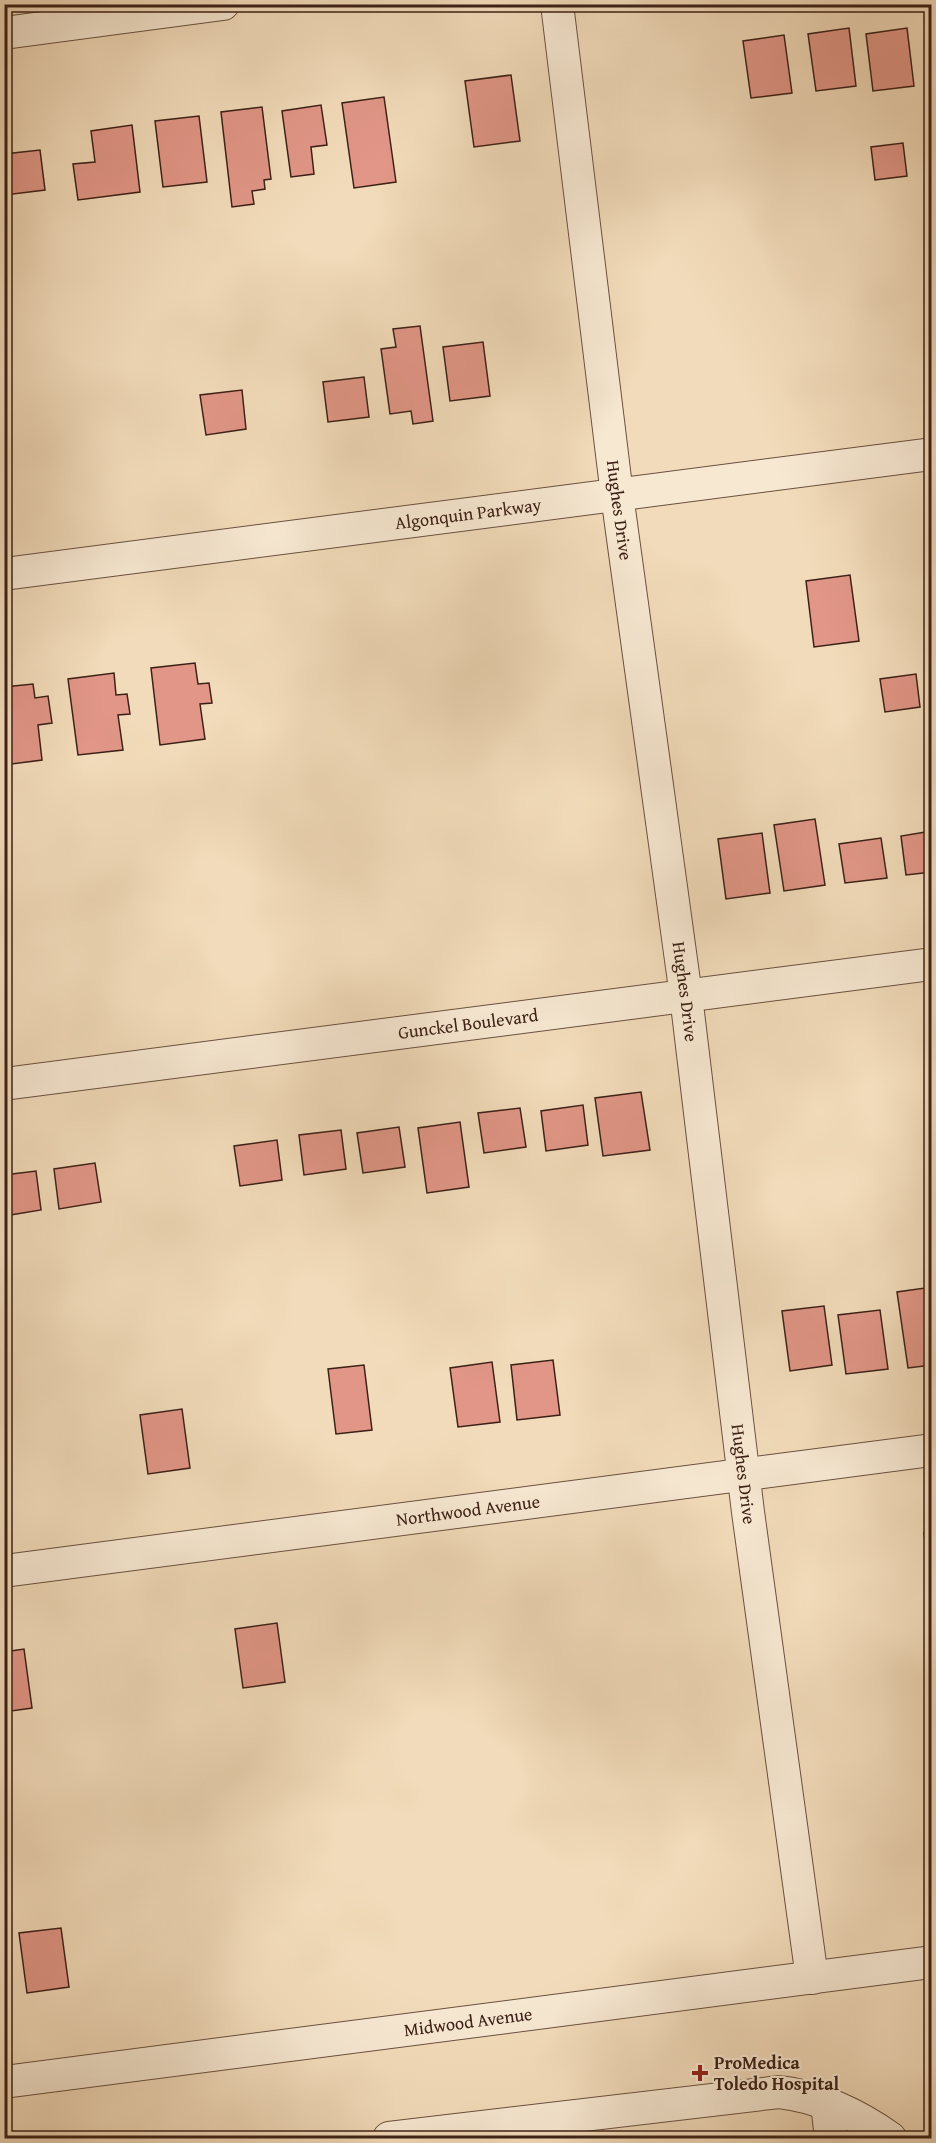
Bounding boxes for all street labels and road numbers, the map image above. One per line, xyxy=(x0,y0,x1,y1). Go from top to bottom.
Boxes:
street label: Hughes Drive xyxy=(600,459,640,562)
street label: Algonquin Parkway xyxy=(393,491,543,536)
street label: Hughes Drive xyxy=(666,940,705,1043)
street label: Gunckel Boulevard xyxy=(396,1001,540,1046)
street label: Hughes Drive xyxy=(725,1422,764,1526)
street label: Northwood Avenue xyxy=(395,1487,541,1533)
street label: Midwood Avenue xyxy=(402,2000,534,2043)

